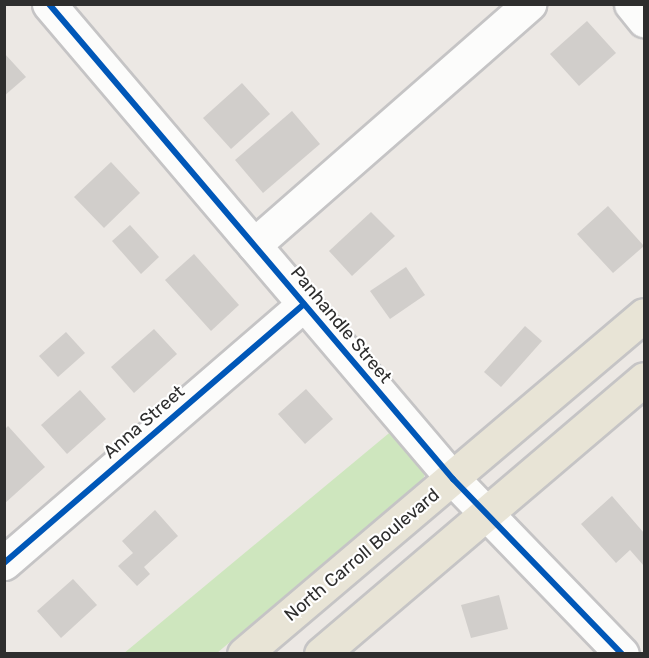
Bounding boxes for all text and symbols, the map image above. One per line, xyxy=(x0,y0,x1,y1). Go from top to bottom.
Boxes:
street label: Panhandle Street xyxy=(286,262,396,388)
street label: Anna Street xyxy=(99,381,189,463)
street label: North Carroll Boulevard xyxy=(280,484,444,626)

